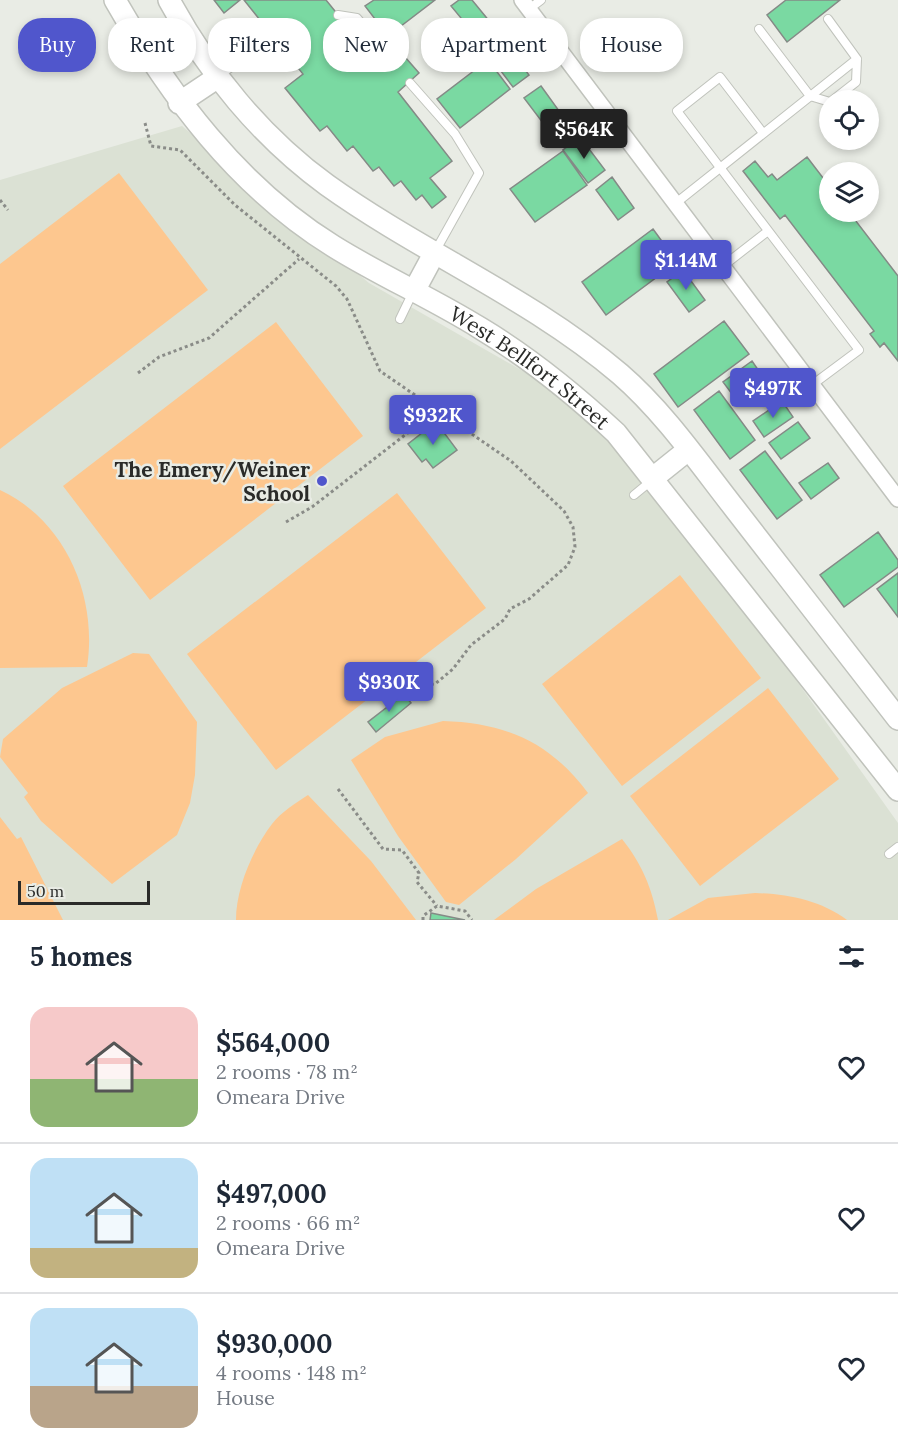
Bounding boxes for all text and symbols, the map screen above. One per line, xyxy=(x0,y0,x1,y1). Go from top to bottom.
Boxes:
chip: Buy xyxy=(18,18,96,72)
chip: Rent xyxy=(108,18,196,72)
chip: Filters xyxy=(208,18,311,72)
chip: New xyxy=(323,18,409,72)
chip: Apartment xyxy=(421,18,568,72)
chip: House xyxy=(580,18,683,72)
map controls xyxy=(819,90,879,222)
button: locate xyxy=(819,90,879,150)
pin: $564K xyxy=(542,109,626,160)
text: $564K xyxy=(554,116,614,141)
button: layers xyxy=(819,162,879,222)
pin: $1.14M xyxy=(637,240,735,291)
text: $1.14M xyxy=(654,247,718,272)
street label: West Bellfort Street xyxy=(445,300,617,435)
pin: $497K xyxy=(731,368,815,419)
text: $497K xyxy=(744,375,802,400)
pin: $932K xyxy=(391,395,475,446)
text: $932K xyxy=(403,402,463,427)
place label: The Emery/Weiner School xyxy=(114,456,310,507)
marker: The Emery/Weiner School xyxy=(315,474,329,488)
pin: $930K xyxy=(347,662,431,713)
text: $930K xyxy=(358,669,420,694)
scale bar xyxy=(18,878,150,906)
text: 50 m xyxy=(27,881,64,901)
text: 5 homes xyxy=(30,940,132,973)
icon: filters xyxy=(835,940,868,973)
text: $564,000 xyxy=(216,1026,330,1059)
icon: home xyxy=(78,1031,150,1103)
icon: heart xyxy=(835,1051,868,1084)
text: 2 rooms · 78 m² xyxy=(216,1059,358,1084)
text: Omeara Drive xyxy=(216,1084,345,1109)
text: $497,000 xyxy=(216,1177,327,1210)
icon: home xyxy=(78,1182,150,1254)
icon: heart xyxy=(835,1202,868,1235)
text: 2 rooms · 66 m² xyxy=(216,1210,361,1235)
text: Omeara Drive xyxy=(216,1235,345,1260)
text: $930,000 xyxy=(216,1327,333,1360)
icon: home xyxy=(78,1332,150,1404)
icon: heart xyxy=(835,1352,868,1385)
text: 4 rooms · 148 m² xyxy=(216,1360,367,1385)
text: House xyxy=(216,1385,275,1410)

